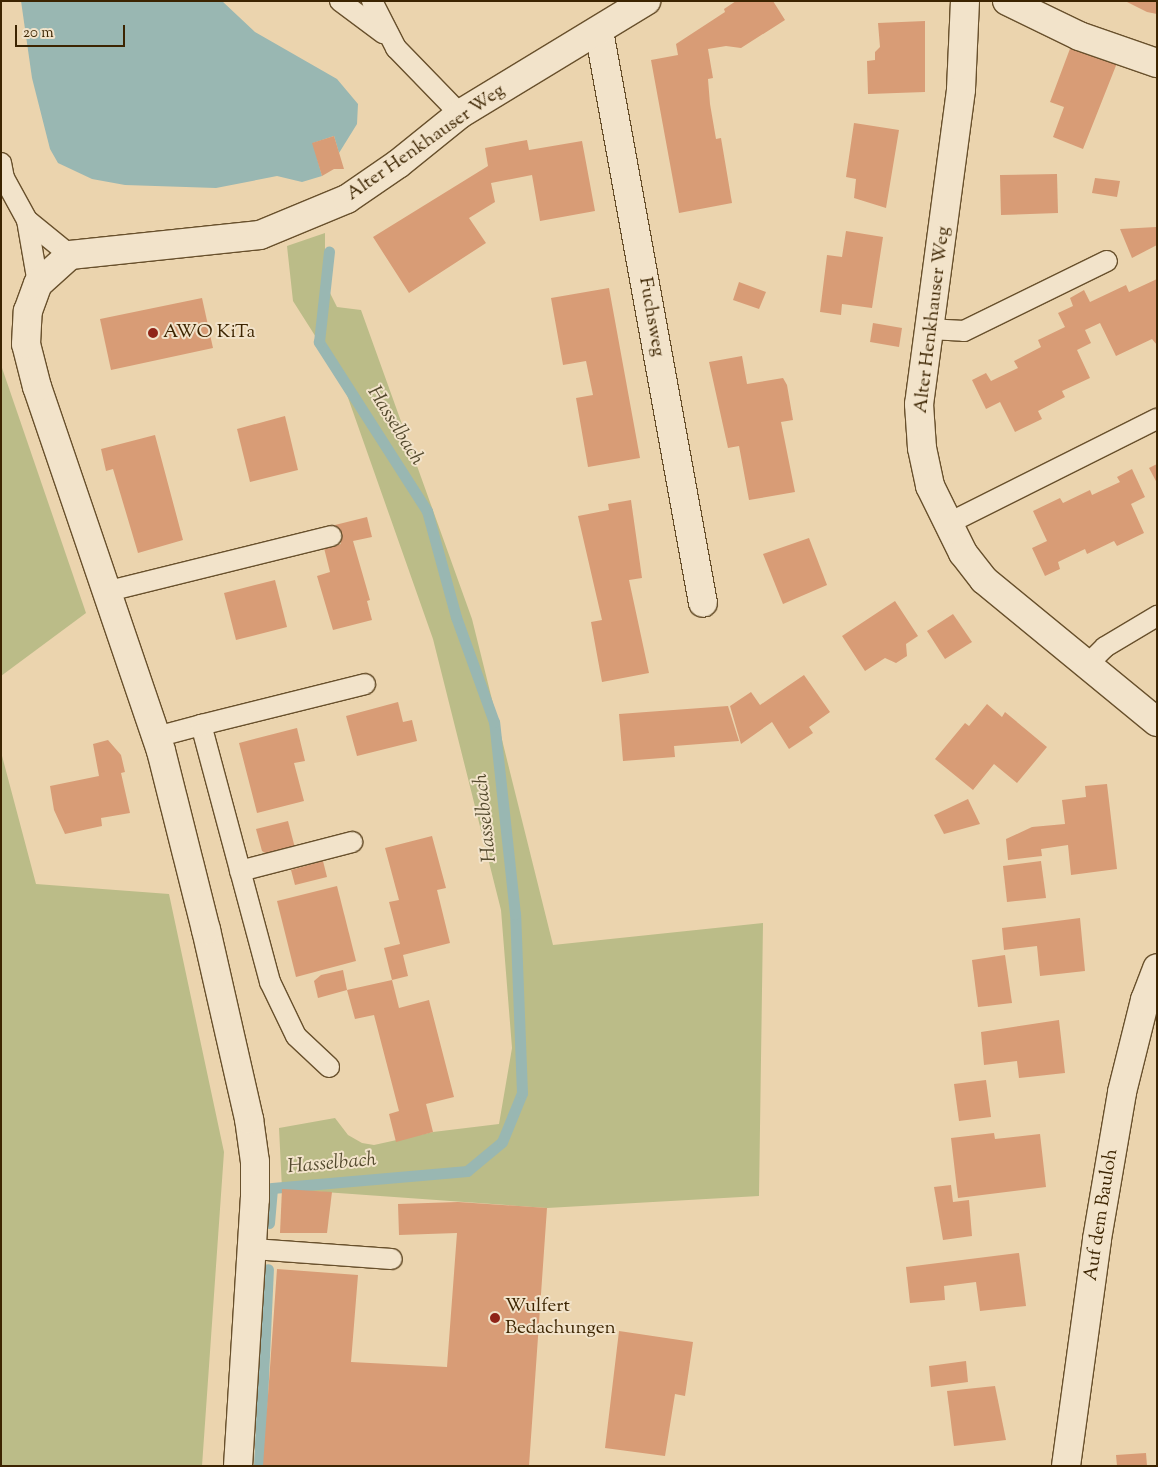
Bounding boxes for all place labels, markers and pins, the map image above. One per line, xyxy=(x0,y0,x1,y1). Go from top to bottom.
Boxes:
place label: AWO KiTa xyxy=(163,322,255,344)
marker: AWO KiTa xyxy=(147,327,159,339)
place label: Wulfert Bedachungen xyxy=(505,1296,616,1340)
marker: Wulfert Bedachungen xyxy=(489,1312,501,1324)

